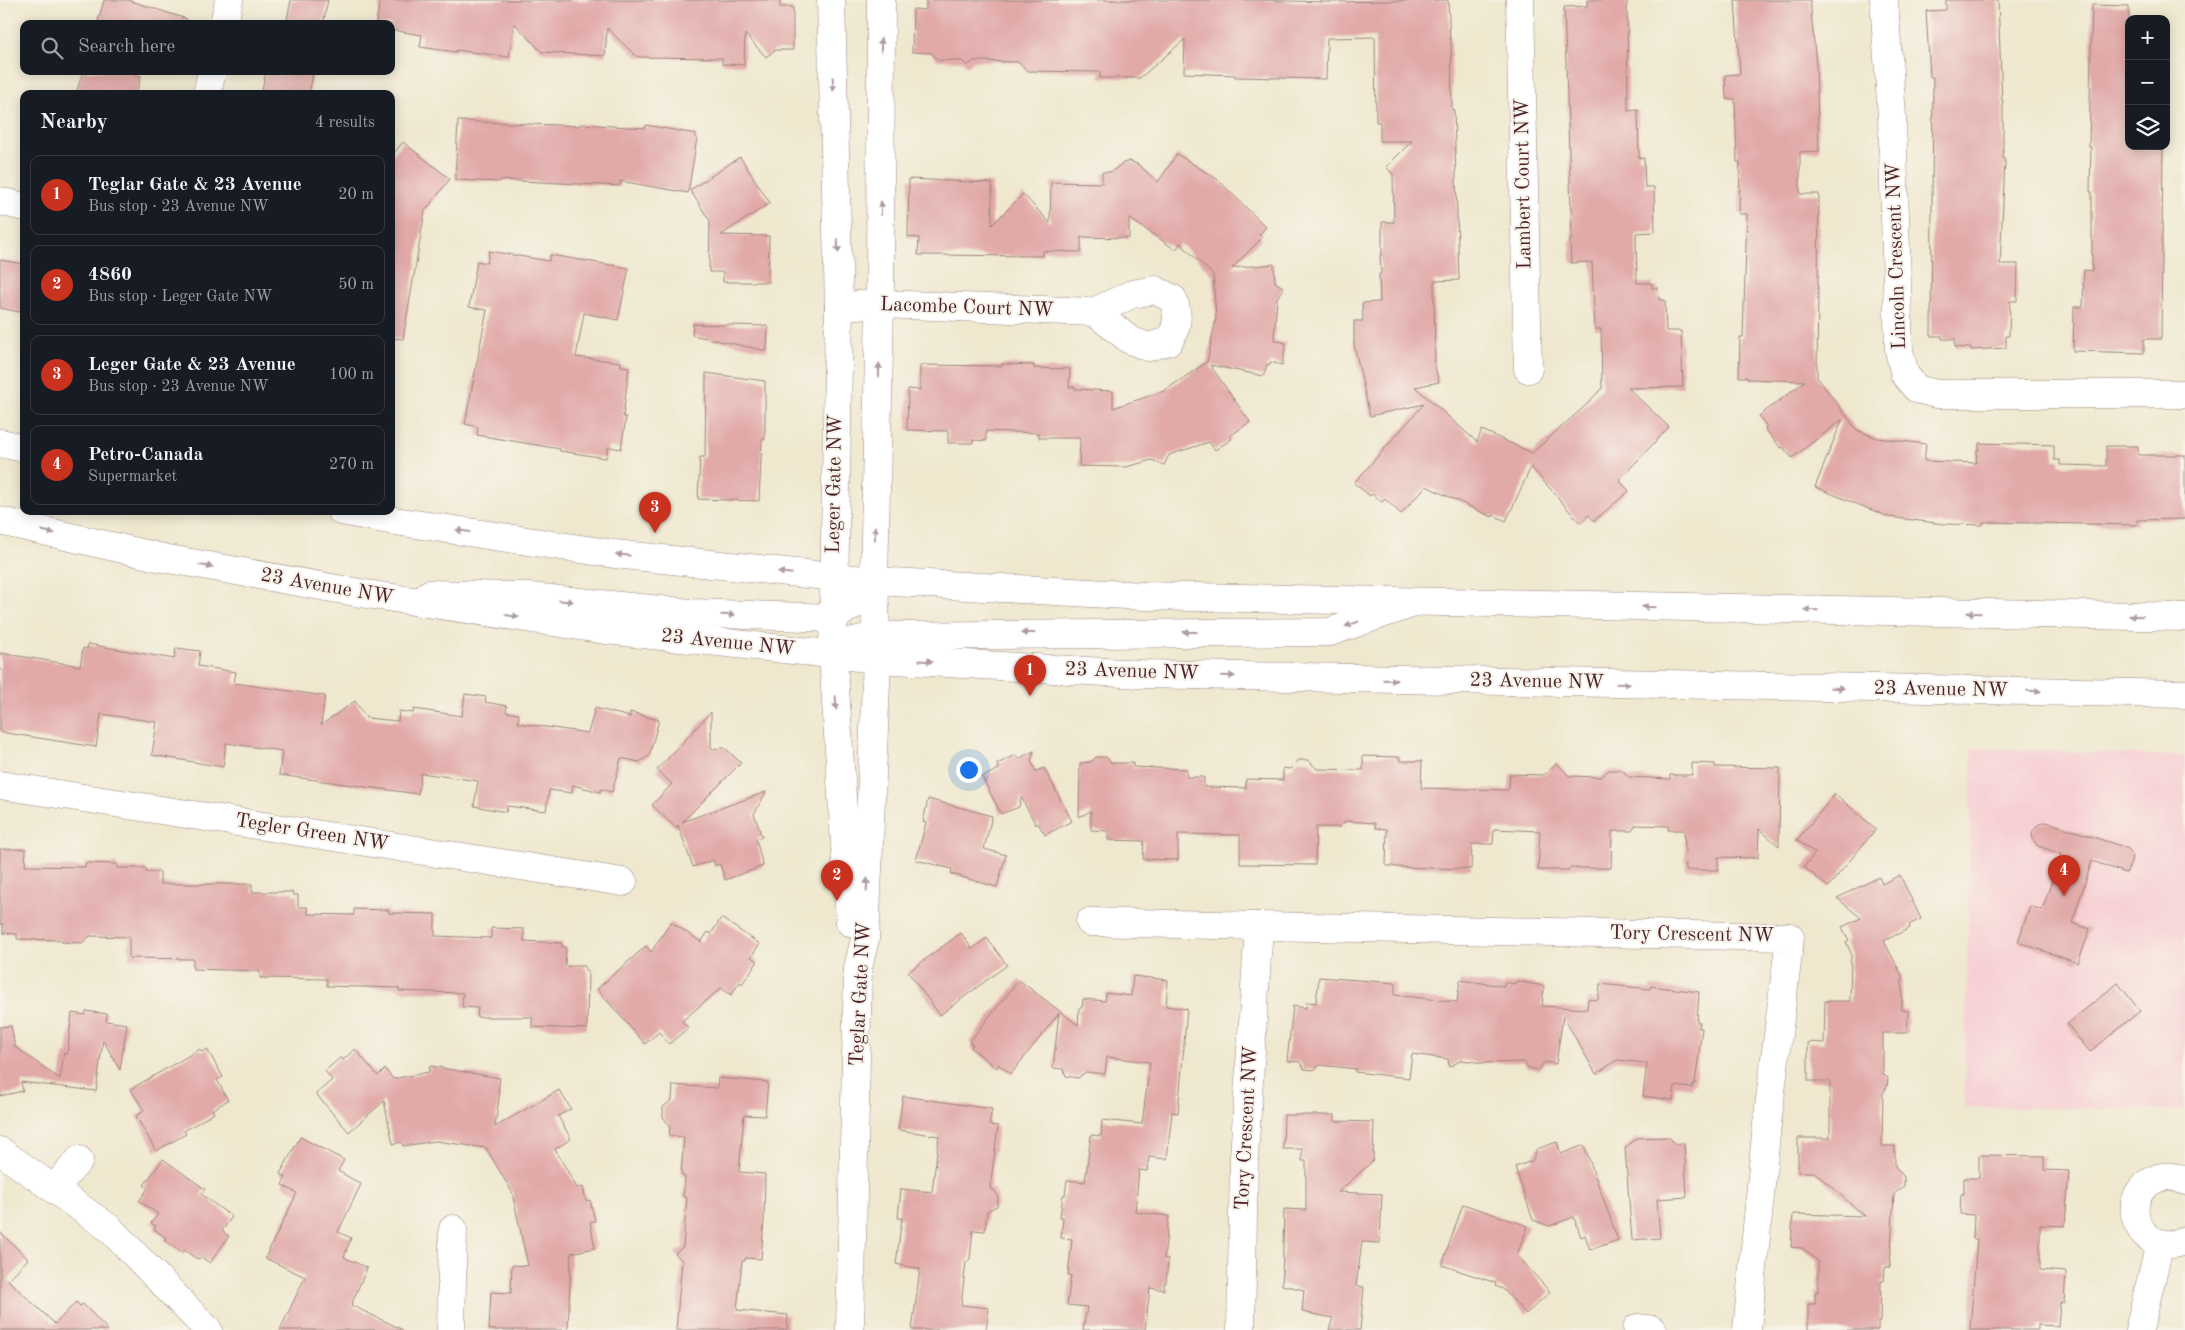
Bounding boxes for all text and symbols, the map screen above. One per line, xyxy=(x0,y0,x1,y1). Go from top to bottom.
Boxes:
map controls xyxy=(2125,15,2170,150)
button: + xyxy=(2125,15,2170,60)
search box xyxy=(20,20,395,75)
icon: search xyxy=(38,34,66,62)
one-way arrow xyxy=(877,37,885,53)
text: Search here xyxy=(78,38,175,57)
button: − xyxy=(2125,60,2170,105)
one-way arrow xyxy=(830,76,838,92)
street label: Lambert Court NW xyxy=(1513,98,1535,270)
button: layers xyxy=(2125,105,2170,150)
text: Nearby xyxy=(40,112,108,133)
text: 4 results xyxy=(315,115,375,131)
street label: Lincoln Crescent NW xyxy=(1884,162,1910,350)
text: Teglar Gate & 23 Avenue xyxy=(88,176,302,195)
text: 1 xyxy=(52,187,62,203)
text: 20 m xyxy=(338,187,374,203)
text: Bus stop · 23 Avenue NW xyxy=(88,199,269,215)
one-way arrow xyxy=(877,200,885,216)
one-way arrow xyxy=(834,238,842,254)
text: 4860 xyxy=(88,266,132,285)
text: 2 xyxy=(52,277,62,293)
text: 50 m xyxy=(338,277,374,293)
text: Bus stop · Leger Gate NW xyxy=(88,289,273,305)
street label: Lacombe Court NW xyxy=(880,295,1054,321)
text: Leger Gate & 23 Avenue xyxy=(88,356,296,375)
one-way arrow xyxy=(875,362,883,378)
text: 3 xyxy=(52,367,62,383)
text: 100 m xyxy=(329,367,374,383)
text: Bus stop · 23 Avenue NW xyxy=(88,379,269,395)
street label: Leger Gate NW xyxy=(824,414,846,554)
text: Petro-Canada xyxy=(88,446,203,465)
text: 4 xyxy=(52,457,62,473)
text: 270 m xyxy=(329,457,374,473)
text: Supermarket xyxy=(88,469,177,485)
pin: 3 xyxy=(639,492,671,533)
one-way arrow xyxy=(871,524,879,540)
one-way arrow xyxy=(454,527,470,535)
one-way arrow xyxy=(40,528,55,536)
one-way arrow xyxy=(615,551,631,559)
one-way arrow xyxy=(199,562,215,570)
street label: 23 Avenue NW xyxy=(259,565,395,609)
one-way arrow xyxy=(777,569,793,577)
one-way arrow xyxy=(559,597,575,605)
one-way arrow xyxy=(1641,603,1657,611)
one-way arrow xyxy=(1803,606,1819,614)
one-way arrow xyxy=(1966,609,1982,617)
one-way arrow xyxy=(720,611,736,619)
one-way arrow xyxy=(505,612,521,620)
one-way arrow xyxy=(2128,612,2144,620)
one-way arrow xyxy=(1344,621,1359,628)
street label: 23 Avenue NW xyxy=(660,626,796,660)
one-way arrow xyxy=(1182,628,1198,636)
one-way arrow xyxy=(1020,629,1036,637)
pin: 1 xyxy=(1014,655,1046,696)
one-way arrow xyxy=(918,658,934,666)
street label: 23 Avenue NW xyxy=(1064,660,1200,684)
street label: 23 Avenue NW xyxy=(1469,671,1605,693)
one-way arrow xyxy=(1220,672,1236,680)
one-way arrow xyxy=(1382,676,1398,684)
street label: 23 Avenue NW xyxy=(1873,679,2009,701)
one-way arrow xyxy=(1615,680,1631,688)
one-way arrow xyxy=(1829,684,1845,692)
one-way arrow xyxy=(2027,688,2043,696)
one-way arrow xyxy=(833,696,841,712)
your location xyxy=(956,757,982,783)
street label: Tegler Green NW xyxy=(234,811,390,855)
pin: 4 xyxy=(2048,855,2080,896)
pin: 2 xyxy=(821,860,853,901)
one-way arrow xyxy=(863,876,871,892)
street label: Teglar Gate NW xyxy=(847,921,875,1067)
street label: Tory Crescent NW xyxy=(1609,924,1775,946)
street label: Tory Crescent NW xyxy=(1233,1045,1261,1211)

